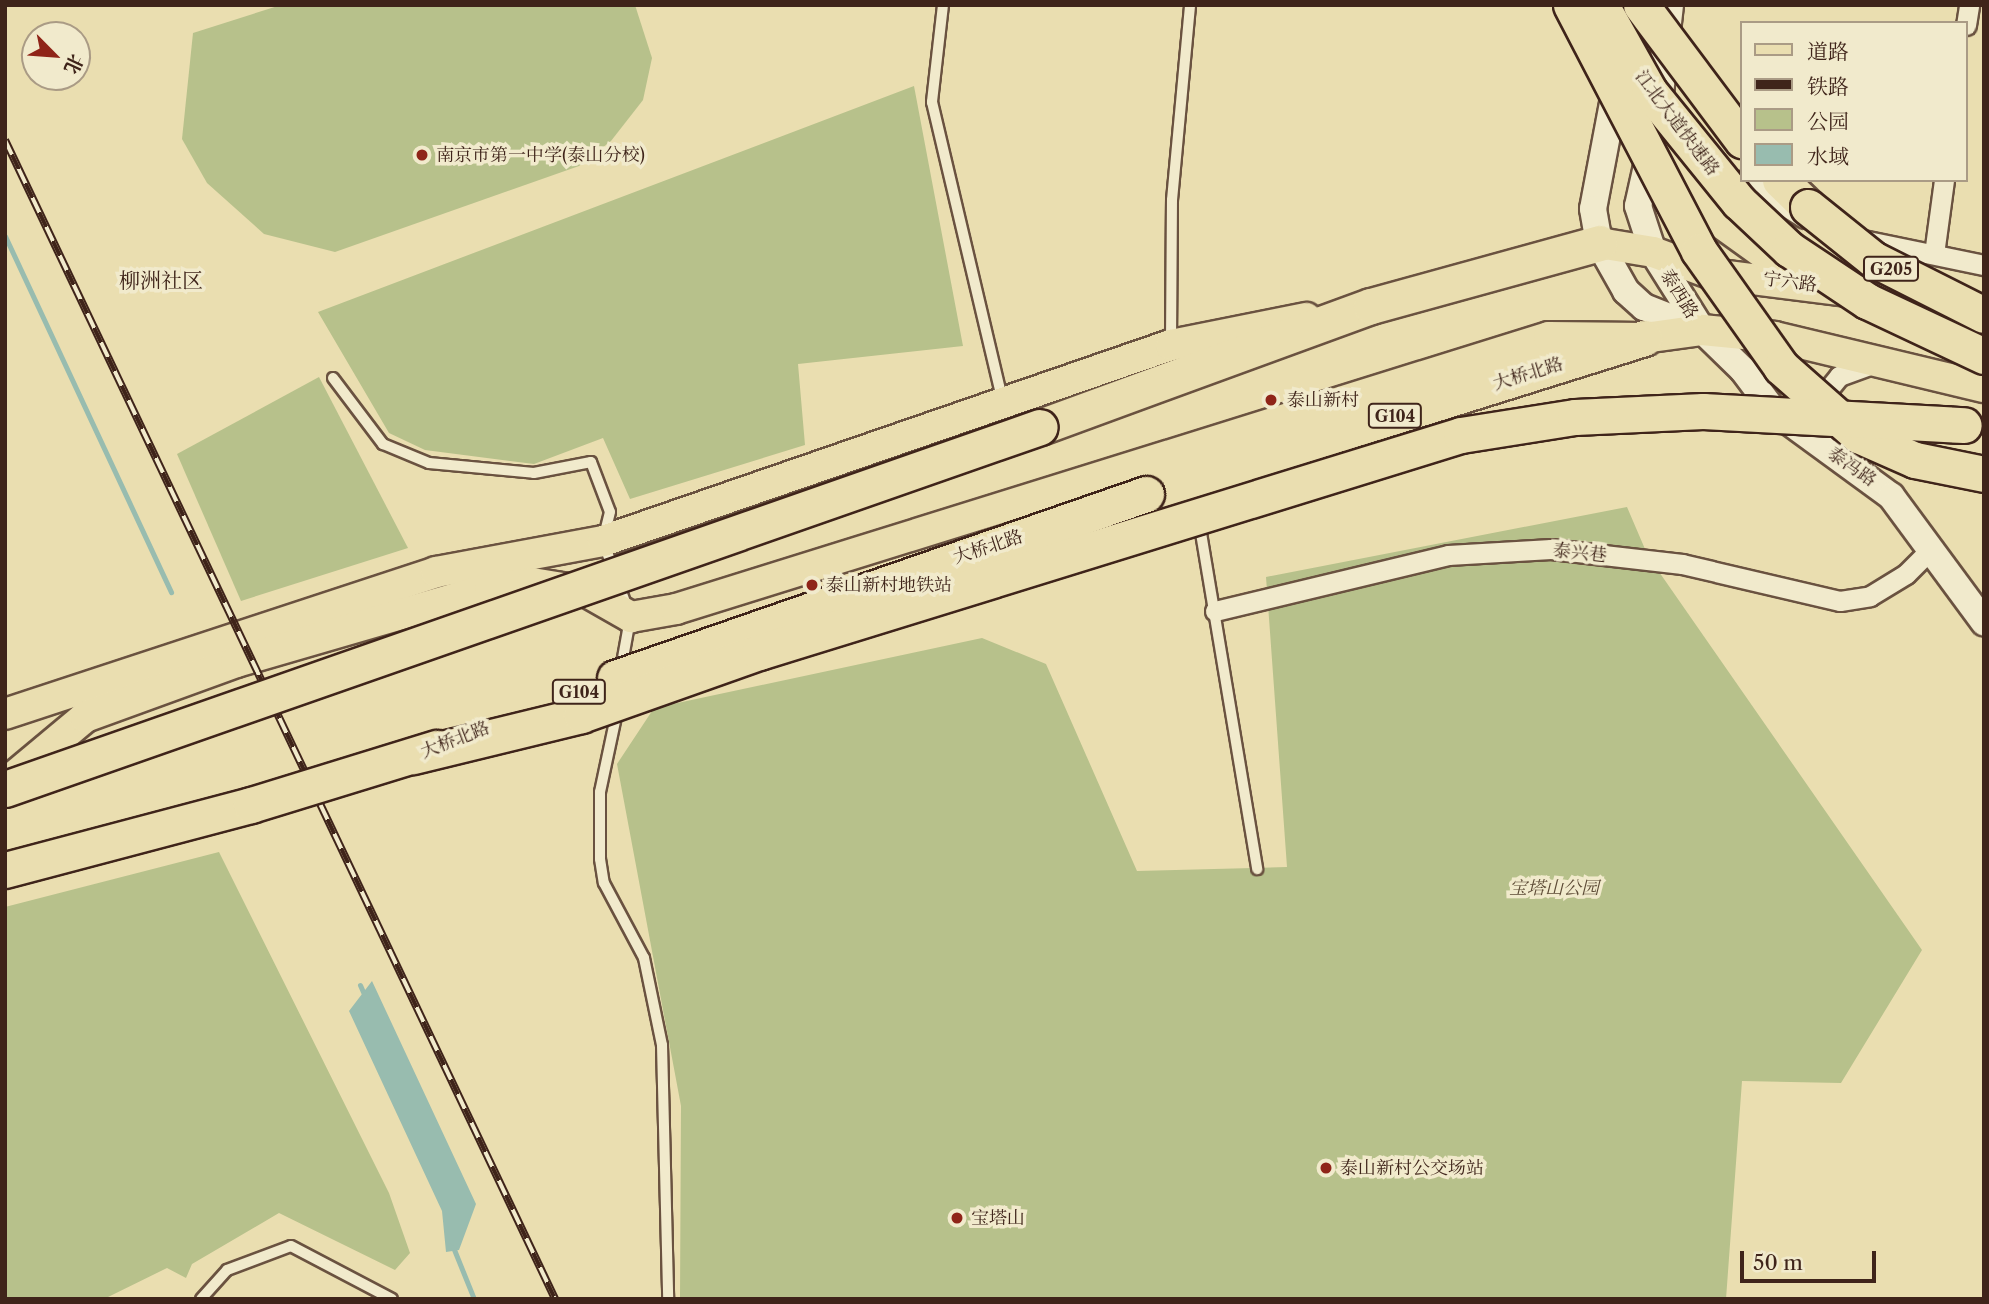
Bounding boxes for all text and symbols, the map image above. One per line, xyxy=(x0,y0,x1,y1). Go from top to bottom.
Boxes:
north arrow xyxy=(21,21,91,91)
legend xyxy=(1741,21,1968,182)
text: 道路 xyxy=(1807,39,1849,64)
text: 北 xyxy=(59,51,88,78)
street label: 江北大道快速路 xyxy=(1630,66,1724,180)
text: 铁路 xyxy=(1807,74,1849,99)
text: 公园 xyxy=(1807,109,1849,134)
place label: 南京市第一中学(泰山分校) xyxy=(436,144,645,166)
text: 水域 xyxy=(1807,144,1849,169)
marker: 南京市第一中学(泰山分校) xyxy=(414,147,430,163)
road number: G205 xyxy=(1861,256,1921,282)
street label: 泰西路 xyxy=(1656,265,1702,323)
district label: 柳洲社区 xyxy=(119,268,203,294)
street label: 宁六路 xyxy=(1762,268,1818,296)
street label: 大桥北路 xyxy=(1490,353,1566,395)
place label: 泰山新村 xyxy=(1287,389,1359,411)
marker: 泰山新村 xyxy=(1261,390,1281,410)
road number: G104 xyxy=(1367,404,1423,428)
street label: 泰冯路 xyxy=(1824,443,1880,491)
street label: 大桥北路 xyxy=(950,526,1026,568)
street label: 泰兴巷 xyxy=(1552,539,1608,567)
place label: 泰山新村地铁站 xyxy=(826,574,952,596)
marker: 泰山新村地铁站 xyxy=(804,577,820,593)
road number: G104 xyxy=(551,680,607,705)
street label: 大桥北路 xyxy=(418,717,492,763)
park label: 宝塔山公园 xyxy=(1509,877,1599,899)
place label: 泰山新村公交场站 xyxy=(1340,1157,1484,1179)
marker: 泰山新村公交场站 xyxy=(1318,1160,1334,1176)
place label: 宝塔山 xyxy=(971,1207,1025,1229)
marker: 宝塔山 xyxy=(949,1210,965,1226)
scale bar xyxy=(1744,1238,1881,1282)
text: 50 m xyxy=(1753,1250,1803,1275)

